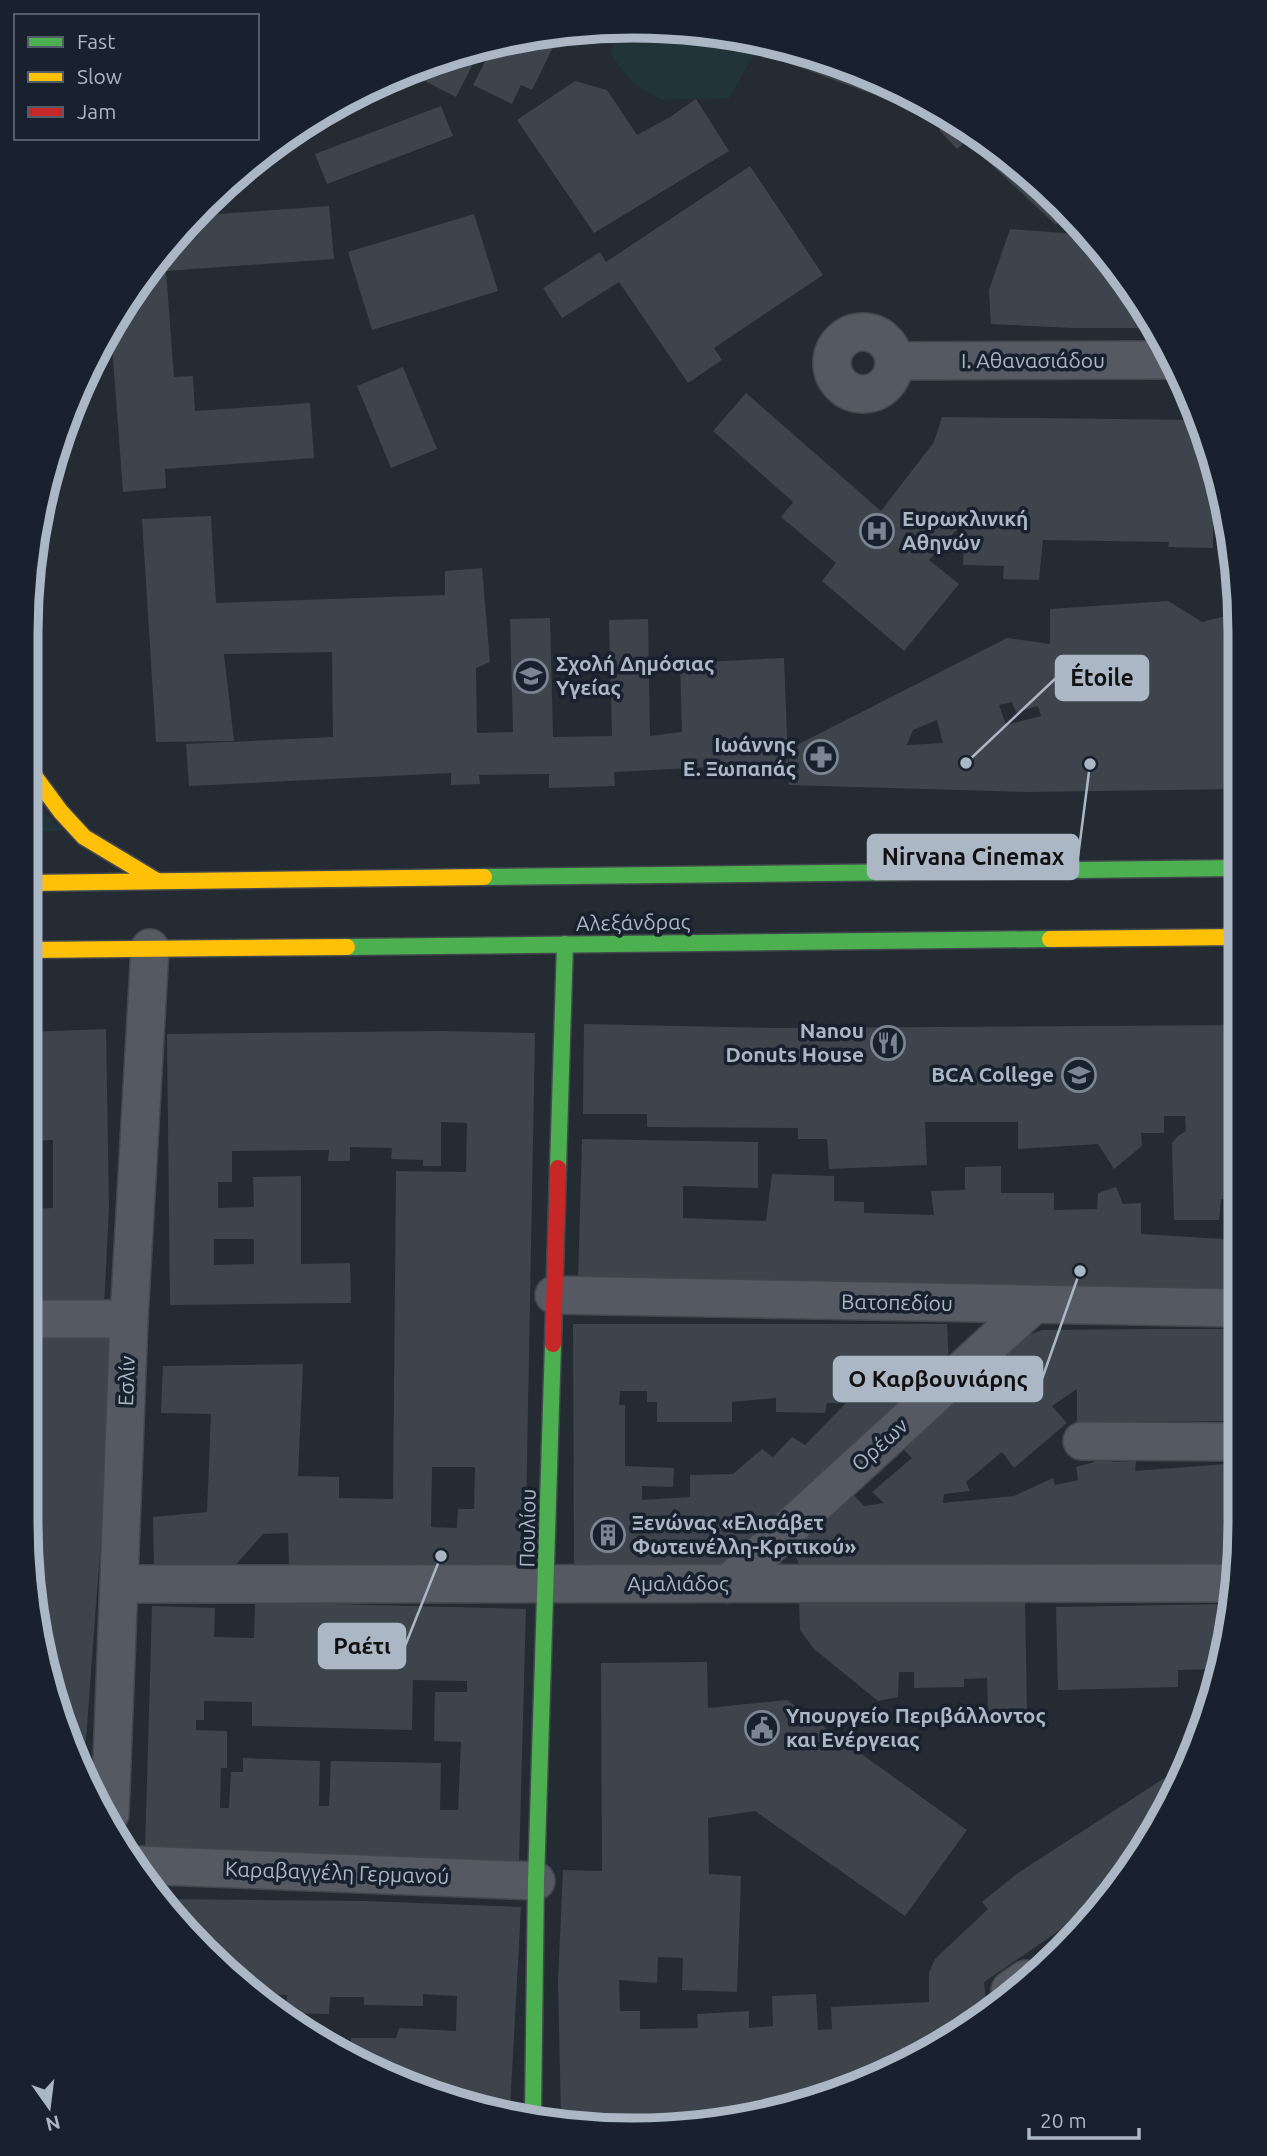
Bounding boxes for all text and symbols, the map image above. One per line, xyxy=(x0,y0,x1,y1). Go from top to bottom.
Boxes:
legend xyxy=(14,14,259,140)
text: Fast xyxy=(77,29,115,53)
text: Slow xyxy=(77,64,122,88)
text: Jam xyxy=(77,99,116,123)
street label: Ι. Αθανασιάδου xyxy=(961,348,1105,372)
place label: Ευρωκλινική Αθηνών xyxy=(902,506,1028,554)
hospital icon: Ευρωκλινική Αθηνών xyxy=(858,512,896,550)
place label: Σχολή Δημόσιας Υγείας xyxy=(556,651,714,699)
callout: Étoile xyxy=(1056,656,1148,700)
school or university icon: Σχολή Δημόσιας Υγείας xyxy=(512,657,550,695)
text: Étoile xyxy=(1070,662,1134,690)
place label: Ιωάννης Ε. Ξωπαπάς xyxy=(683,732,796,780)
pharmacy icon: Ιωάννης Ε. Ξωπαπάς xyxy=(802,738,840,776)
callout: Nirvana Cinemax xyxy=(868,835,1078,879)
text: Nirvana Cinemax xyxy=(882,844,1065,869)
street label: Αλεξάνδρας xyxy=(576,909,691,936)
place label: Nanou Donuts House xyxy=(725,1018,864,1066)
restaurant icon: Nanou Donuts House xyxy=(869,1024,907,1062)
school or university icon: BCA College xyxy=(1060,1056,1098,1094)
place label: BCA College xyxy=(931,1062,1054,1086)
street label: Βατοπεδίου xyxy=(841,1289,953,1315)
street label: Εσλίν xyxy=(113,1355,139,1407)
callout: Ο Καρβουνιάρης xyxy=(834,1357,1042,1401)
text: Ο Καρβουνιάρης xyxy=(848,1366,1028,1392)
street label: Ορέων xyxy=(846,1413,912,1476)
street label: Πουλίου xyxy=(514,1488,540,1568)
place label: Ξενώνας «Ελισάβετ Φωτεινέλλη-Κριτικού» xyxy=(632,1510,856,1558)
building icon: Ξενώνας «Ελισάβετ Φωτεινέλλη-Κριτικού» xyxy=(589,1516,627,1554)
street label: Αμαλιάδος xyxy=(627,1571,729,1595)
callout: Ραέτι xyxy=(319,1624,405,1668)
text: Ραέτι xyxy=(333,1633,391,1658)
place label: Υπουργείο Περιβάλλοντος και Ενέργειας xyxy=(786,1703,1046,1751)
public building icon: Υπουργείο Περιβάλλοντος και Ενέργειας xyxy=(743,1709,781,1747)
street label: Καραβαγγέλη Γερμανού xyxy=(224,1856,450,1888)
north arrow xyxy=(14,2072,84,2142)
scale bar xyxy=(1029,2096,1139,2140)
text: 20 m xyxy=(1040,2108,1087,2132)
text: N xyxy=(44,2111,63,2136)

